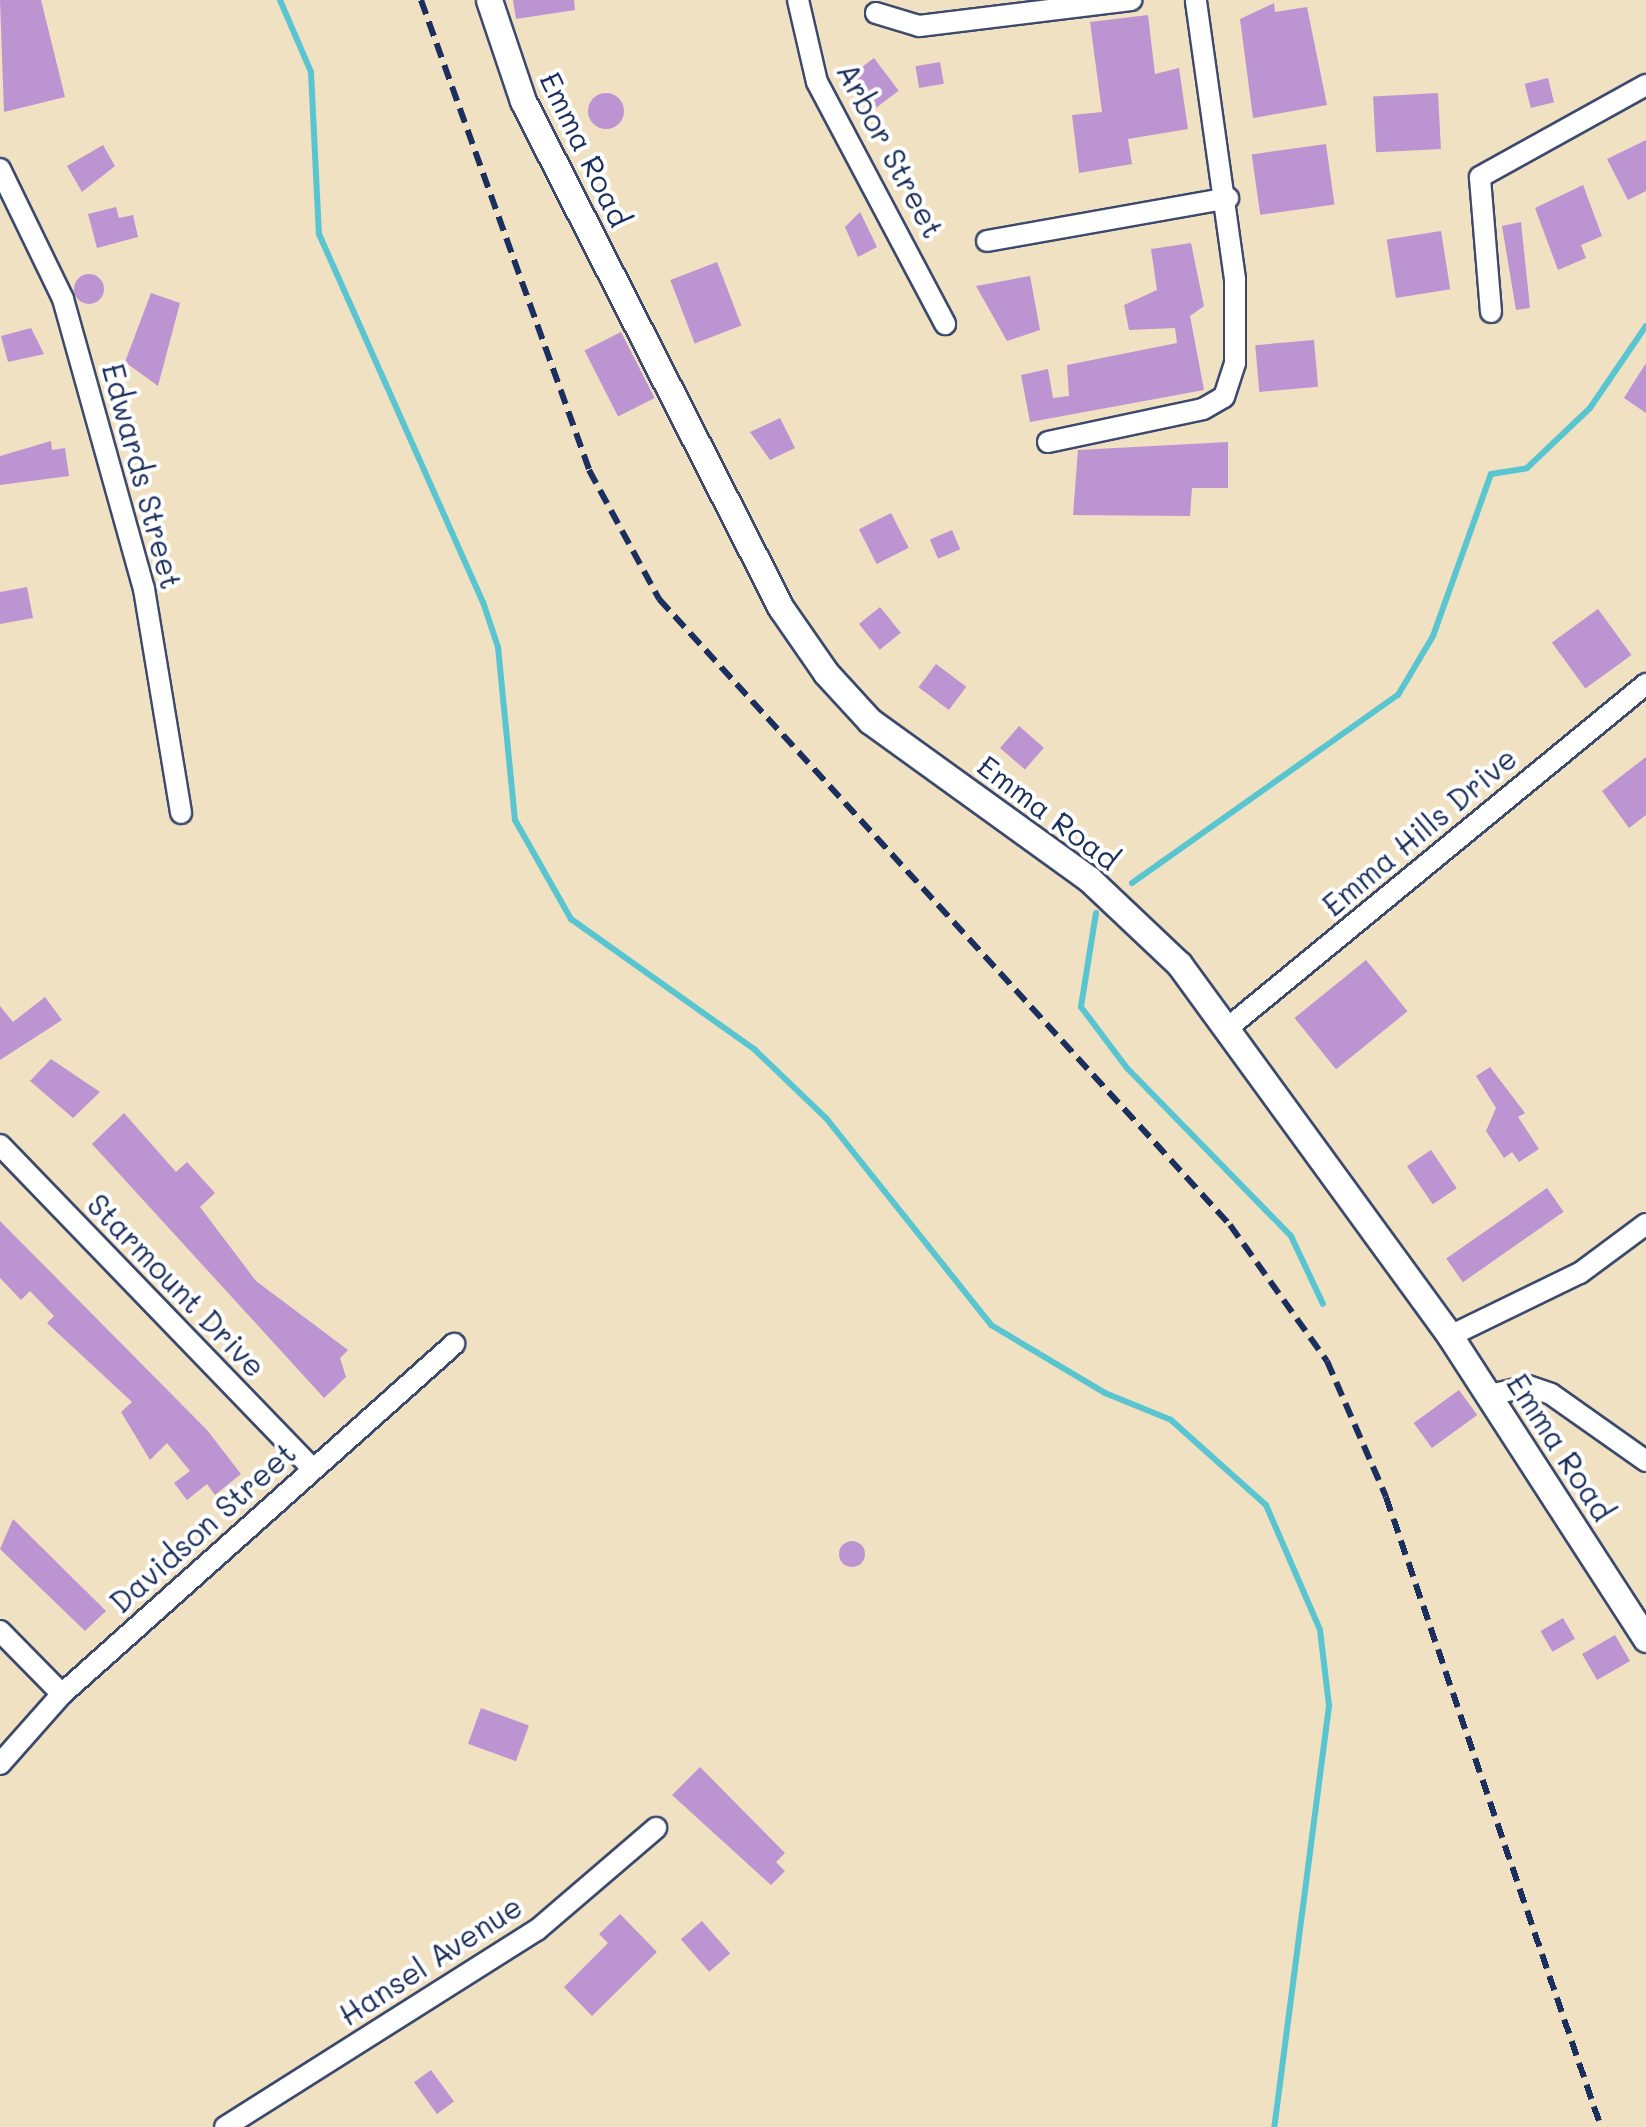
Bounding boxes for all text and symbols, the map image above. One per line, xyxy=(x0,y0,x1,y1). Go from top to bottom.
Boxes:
street label: Arbor Street xyxy=(830,56,952,244)
street label: Emma Road xyxy=(533,66,639,232)
street label: Edwards Street xyxy=(96,359,190,593)
street label: Emma Hills Drive xyxy=(1315,739,1523,923)
street label: Emma Road xyxy=(971,747,1127,877)
street label: Starmount Drive xyxy=(80,1186,274,1384)
street label: Emma Road xyxy=(1500,1367,1622,1527)
street label: Davidson Street xyxy=(102,1434,302,1620)
street label: Hansel Avenue xyxy=(332,1888,528,2032)

